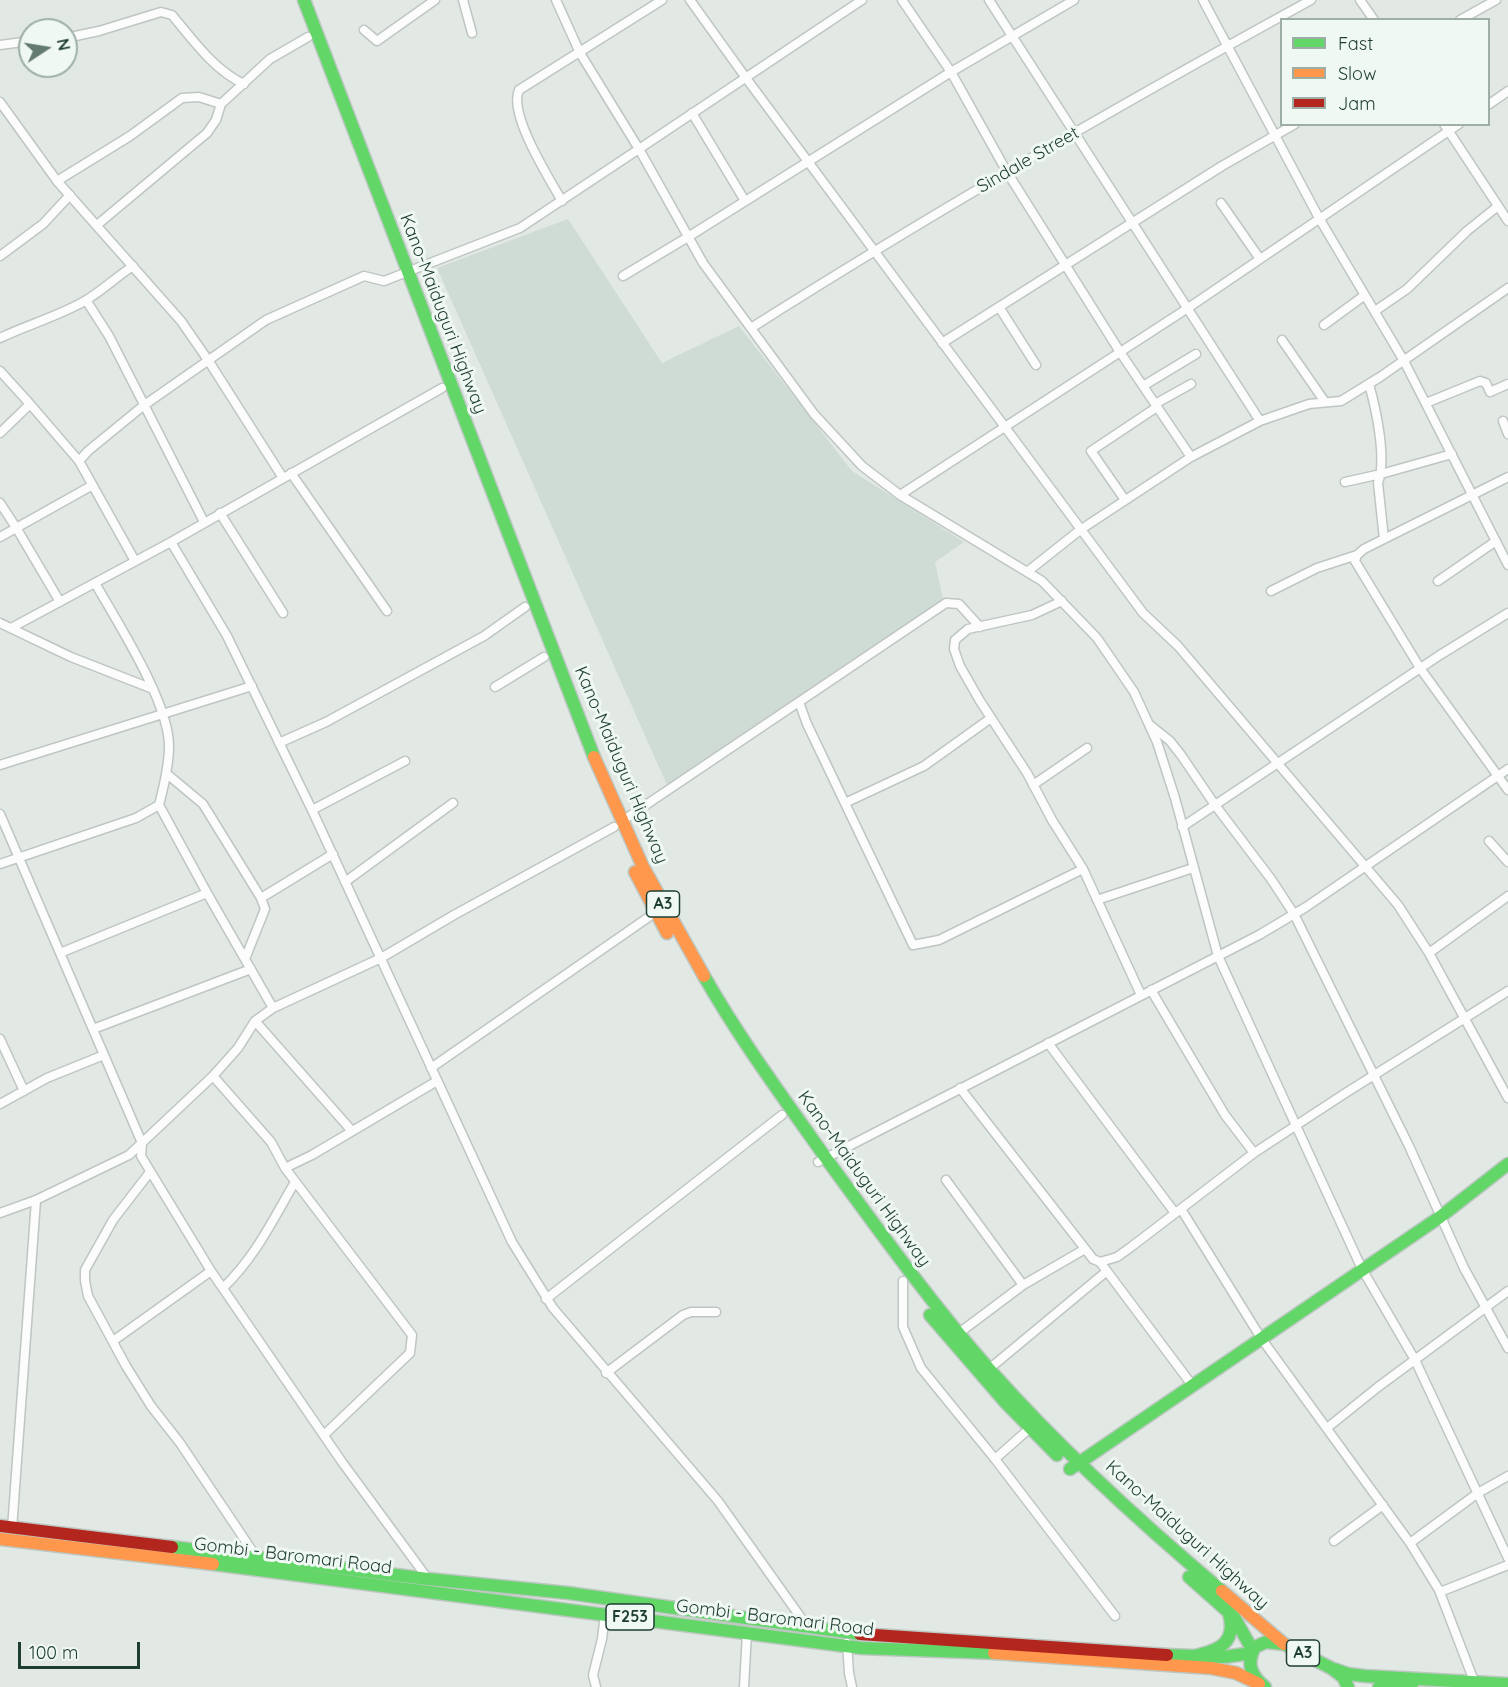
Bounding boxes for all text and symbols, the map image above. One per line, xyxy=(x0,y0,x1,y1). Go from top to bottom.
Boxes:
north arrow xyxy=(18,18,78,78)
legend xyxy=(1280,18,1490,126)
text: Fast xyxy=(1338,32,1373,55)
text: N xyxy=(53,37,75,52)
text: Slow xyxy=(1338,62,1376,85)
text: Jam xyxy=(1338,92,1376,115)
street label: Sindale Street xyxy=(973,122,1083,198)
street label: Kano-Maiduguri Highway xyxy=(395,211,491,417)
street label: Kano-Maiduguri Highway xyxy=(570,663,672,867)
road number: A3 xyxy=(646,891,680,917)
street label: Kano-Maiduguri Highway xyxy=(793,1087,935,1271)
street label: Kano-Maiduguri Highway xyxy=(1101,1456,1273,1614)
street label: Gombi - Baromari Road xyxy=(193,1533,393,1579)
street label: Gombi - Baromari Road xyxy=(675,1595,875,1641)
road number: F253 xyxy=(606,1604,654,1630)
scale bar xyxy=(21,1630,142,1668)
road number: A3 xyxy=(1286,1640,1320,1666)
text: 100 m xyxy=(29,1641,78,1664)

